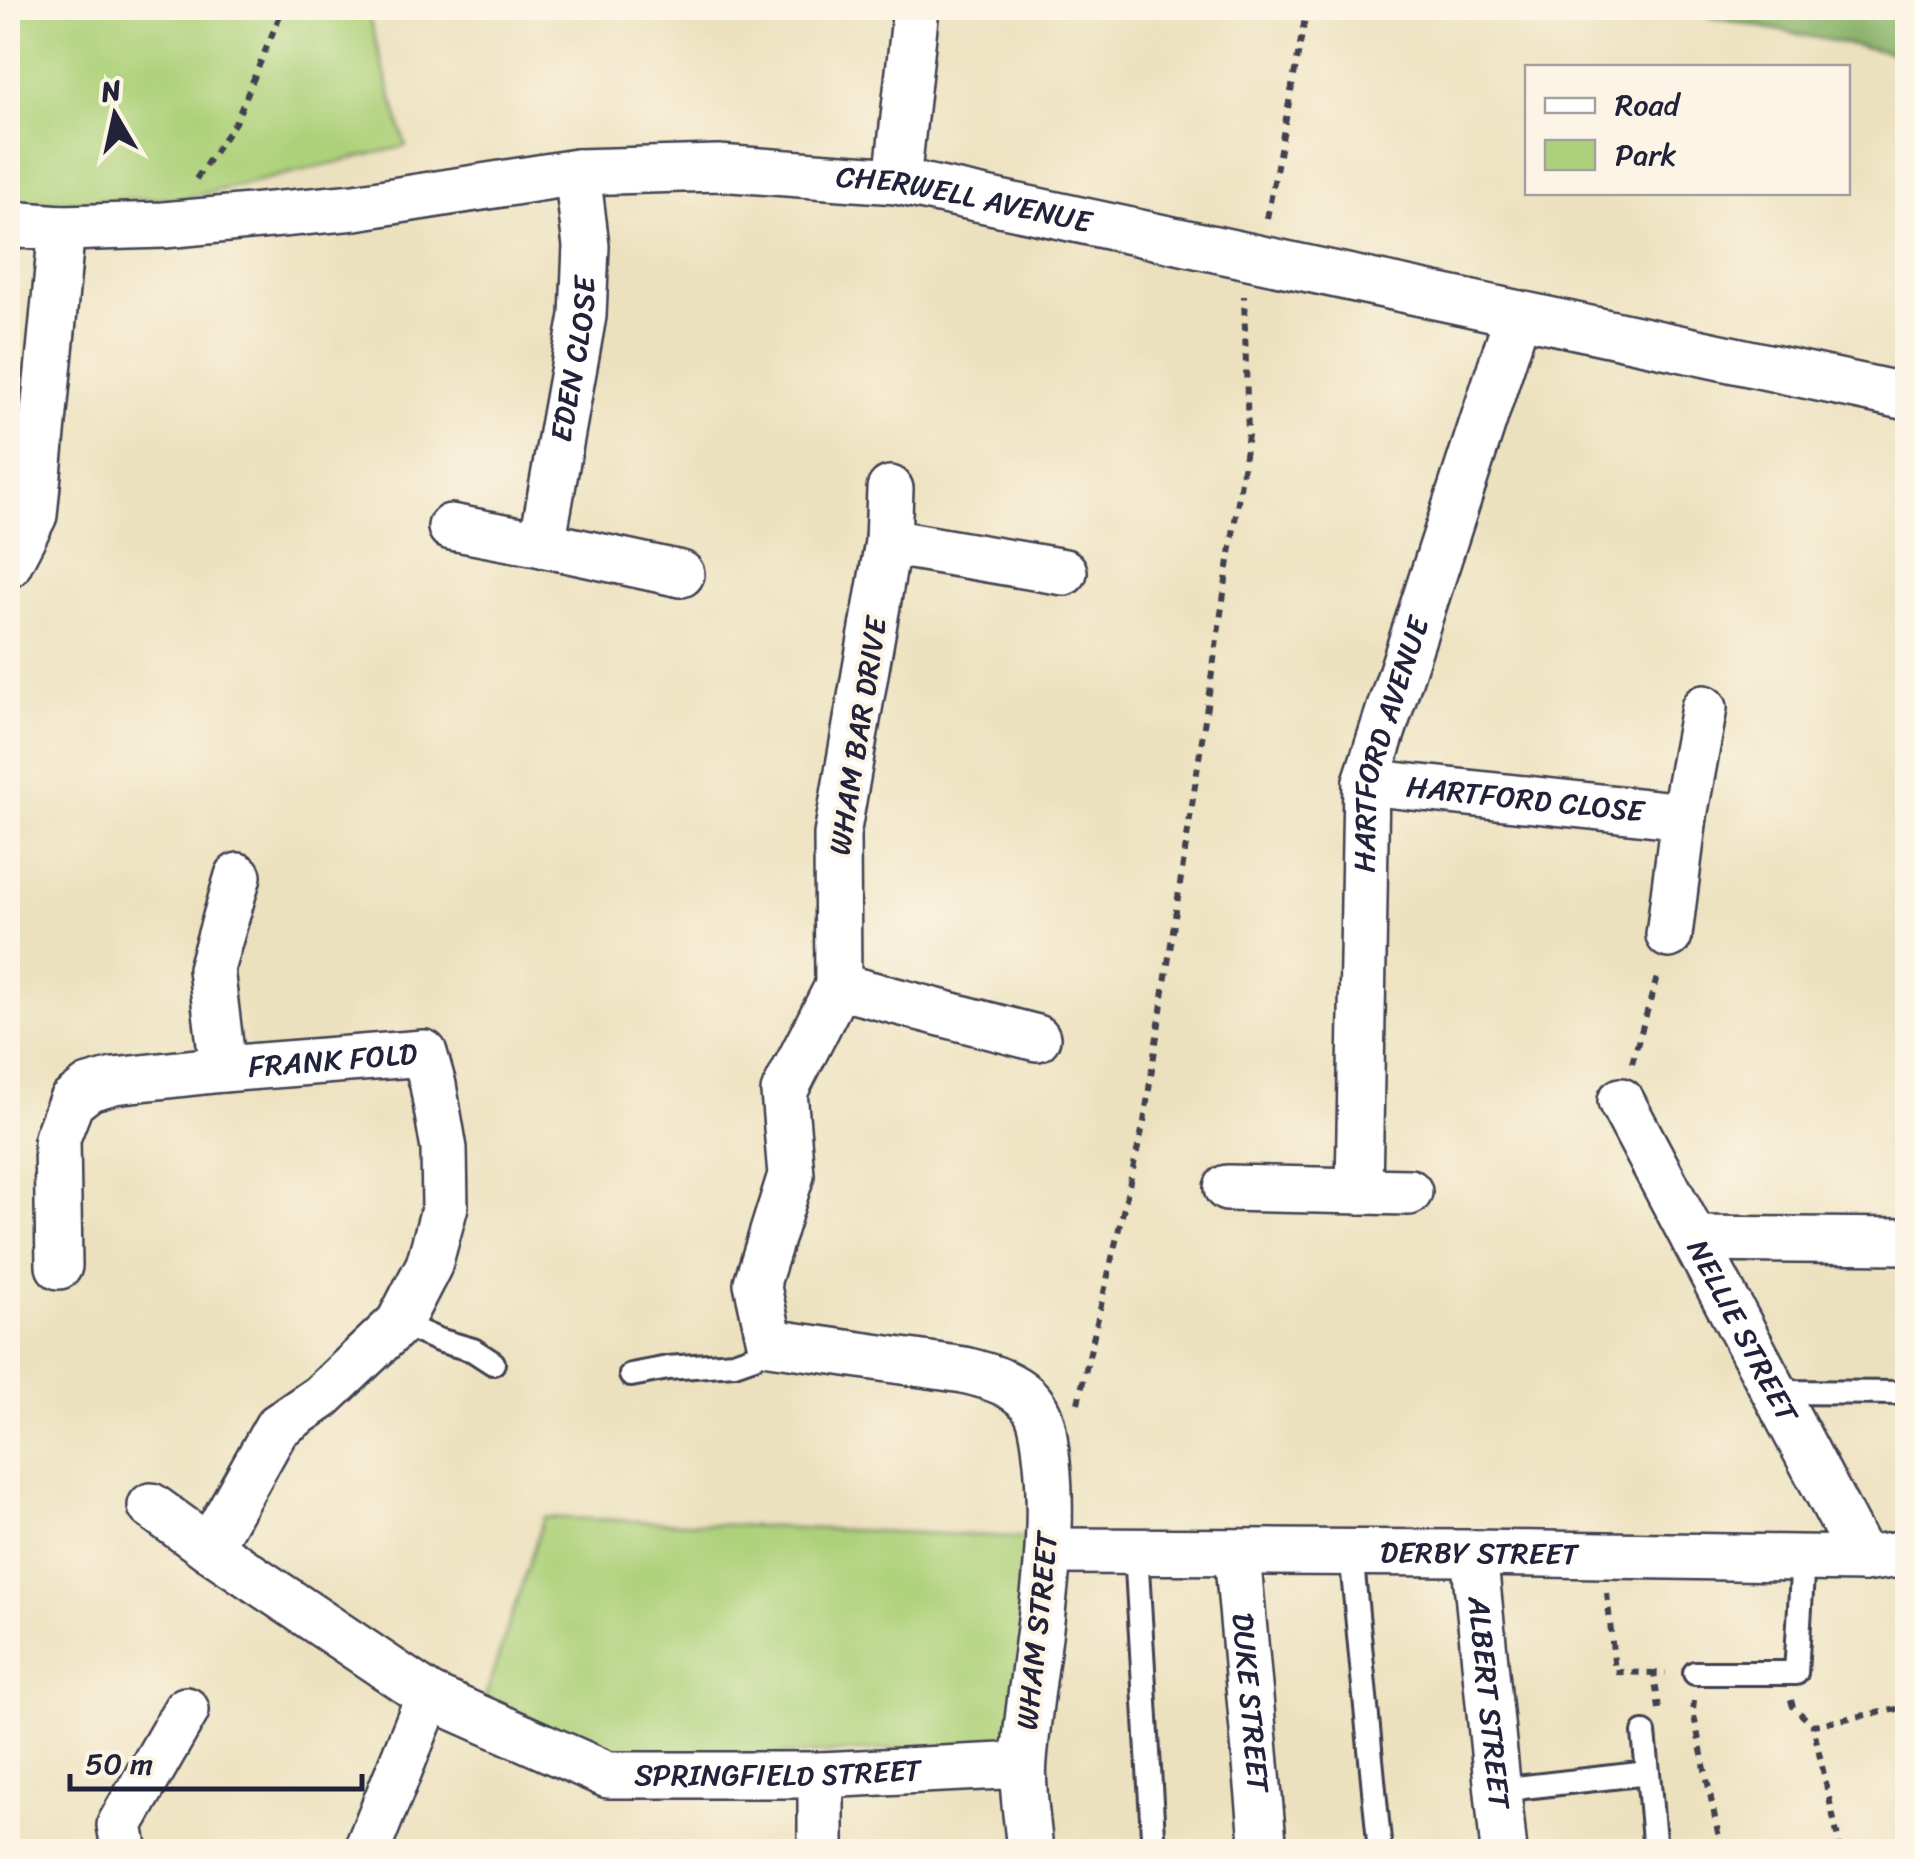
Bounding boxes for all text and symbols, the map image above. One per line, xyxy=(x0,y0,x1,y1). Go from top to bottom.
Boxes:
north arrow xyxy=(65,65,165,165)
text: N xyxy=(97,65,125,117)
legend xyxy=(1525,65,1850,195)
text: Road xyxy=(1615,78,1682,132)
text: Park xyxy=(1615,128,1677,182)
street label: CHERWELL AVENUE xyxy=(834,150,1099,249)
street label: EDEN CLOSE xyxy=(534,273,612,446)
street label: HARTFORD AVENUE xyxy=(1337,607,1446,873)
street label: WHAM BAR DRIVE xyxy=(813,611,904,859)
street label: HARTFORD CLOSE xyxy=(1404,759,1649,839)
street label: FRANK FOLD xyxy=(246,1027,419,1094)
street label: NELLIE STREET xyxy=(1672,1229,1815,1435)
street label: DERBY STREET xyxy=(1380,1526,1580,1582)
street label: WHAM STREET xyxy=(1000,1527,1074,1733)
street label: ALBERT STREET xyxy=(1451,1593,1527,1813)
street label: DUKE STREET xyxy=(1216,1610,1286,1796)
scale bar xyxy=(70,1729,362,1791)
text: 50 m xyxy=(85,1737,153,1791)
street label: SPRINGFIELD STREET xyxy=(634,1743,924,1802)

